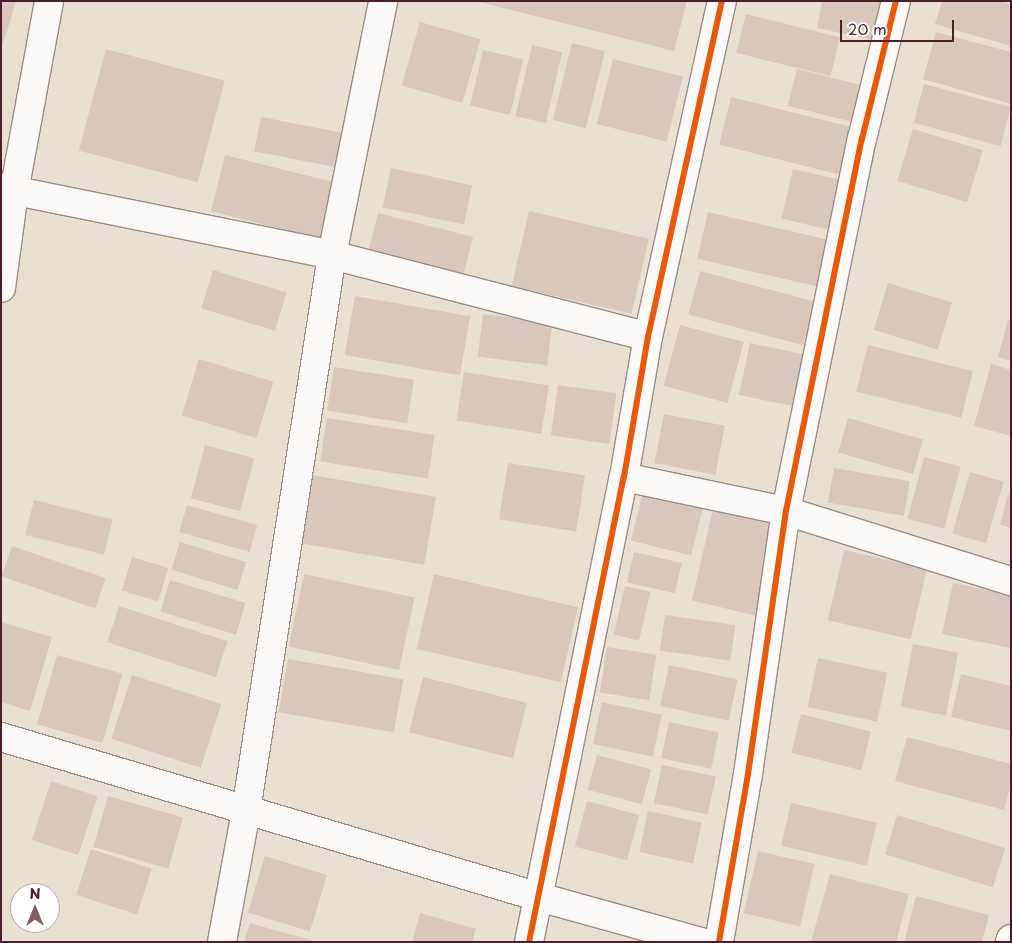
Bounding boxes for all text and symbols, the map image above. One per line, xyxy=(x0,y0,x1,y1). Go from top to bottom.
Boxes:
scale bar xyxy=(842,10,956,42)
text: 20 m xyxy=(848,17,887,40)
north arrow xyxy=(10,883,60,933)
text: N xyxy=(29,883,41,904)

